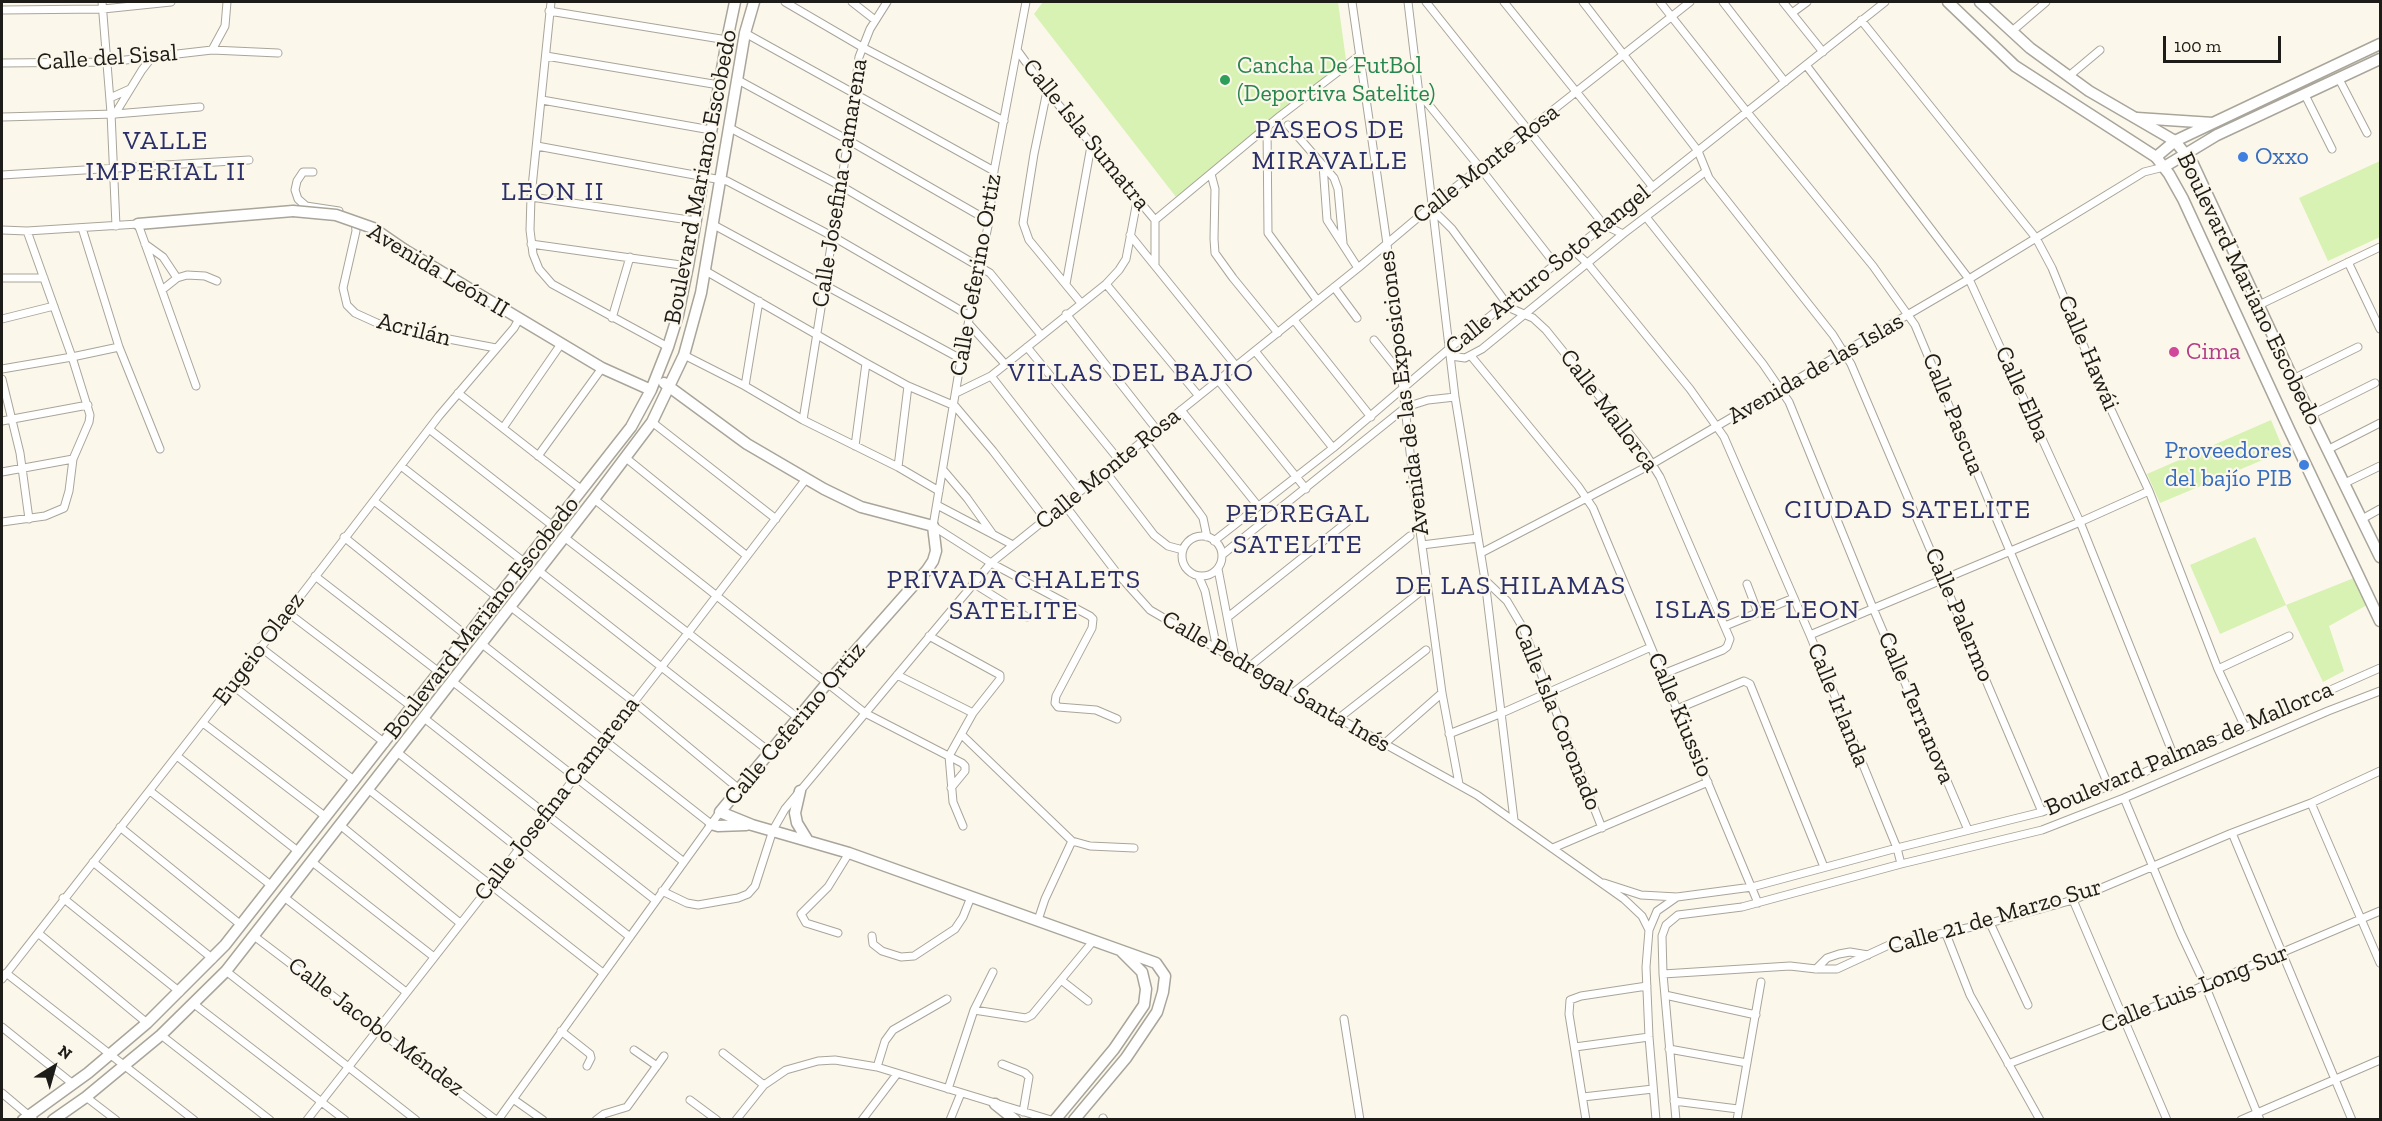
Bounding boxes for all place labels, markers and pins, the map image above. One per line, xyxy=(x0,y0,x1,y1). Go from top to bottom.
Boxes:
place label: Cancha De FutBol (Deportiva Satelite) xyxy=(1237,52,1435,108)
marker: Cancha De FutBol (Deportiva Satelite) xyxy=(1218,73,1232,87)
place label: Oxxo xyxy=(2255,143,2309,171)
marker: Oxxo xyxy=(2236,150,2250,164)
place label: Cima xyxy=(2186,338,2241,366)
marker: Cima xyxy=(2167,345,2181,359)
place label: Proveedores del bajío PIB xyxy=(2164,437,2292,493)
marker: Proveedores del bajío PIB xyxy=(2297,458,2311,472)

